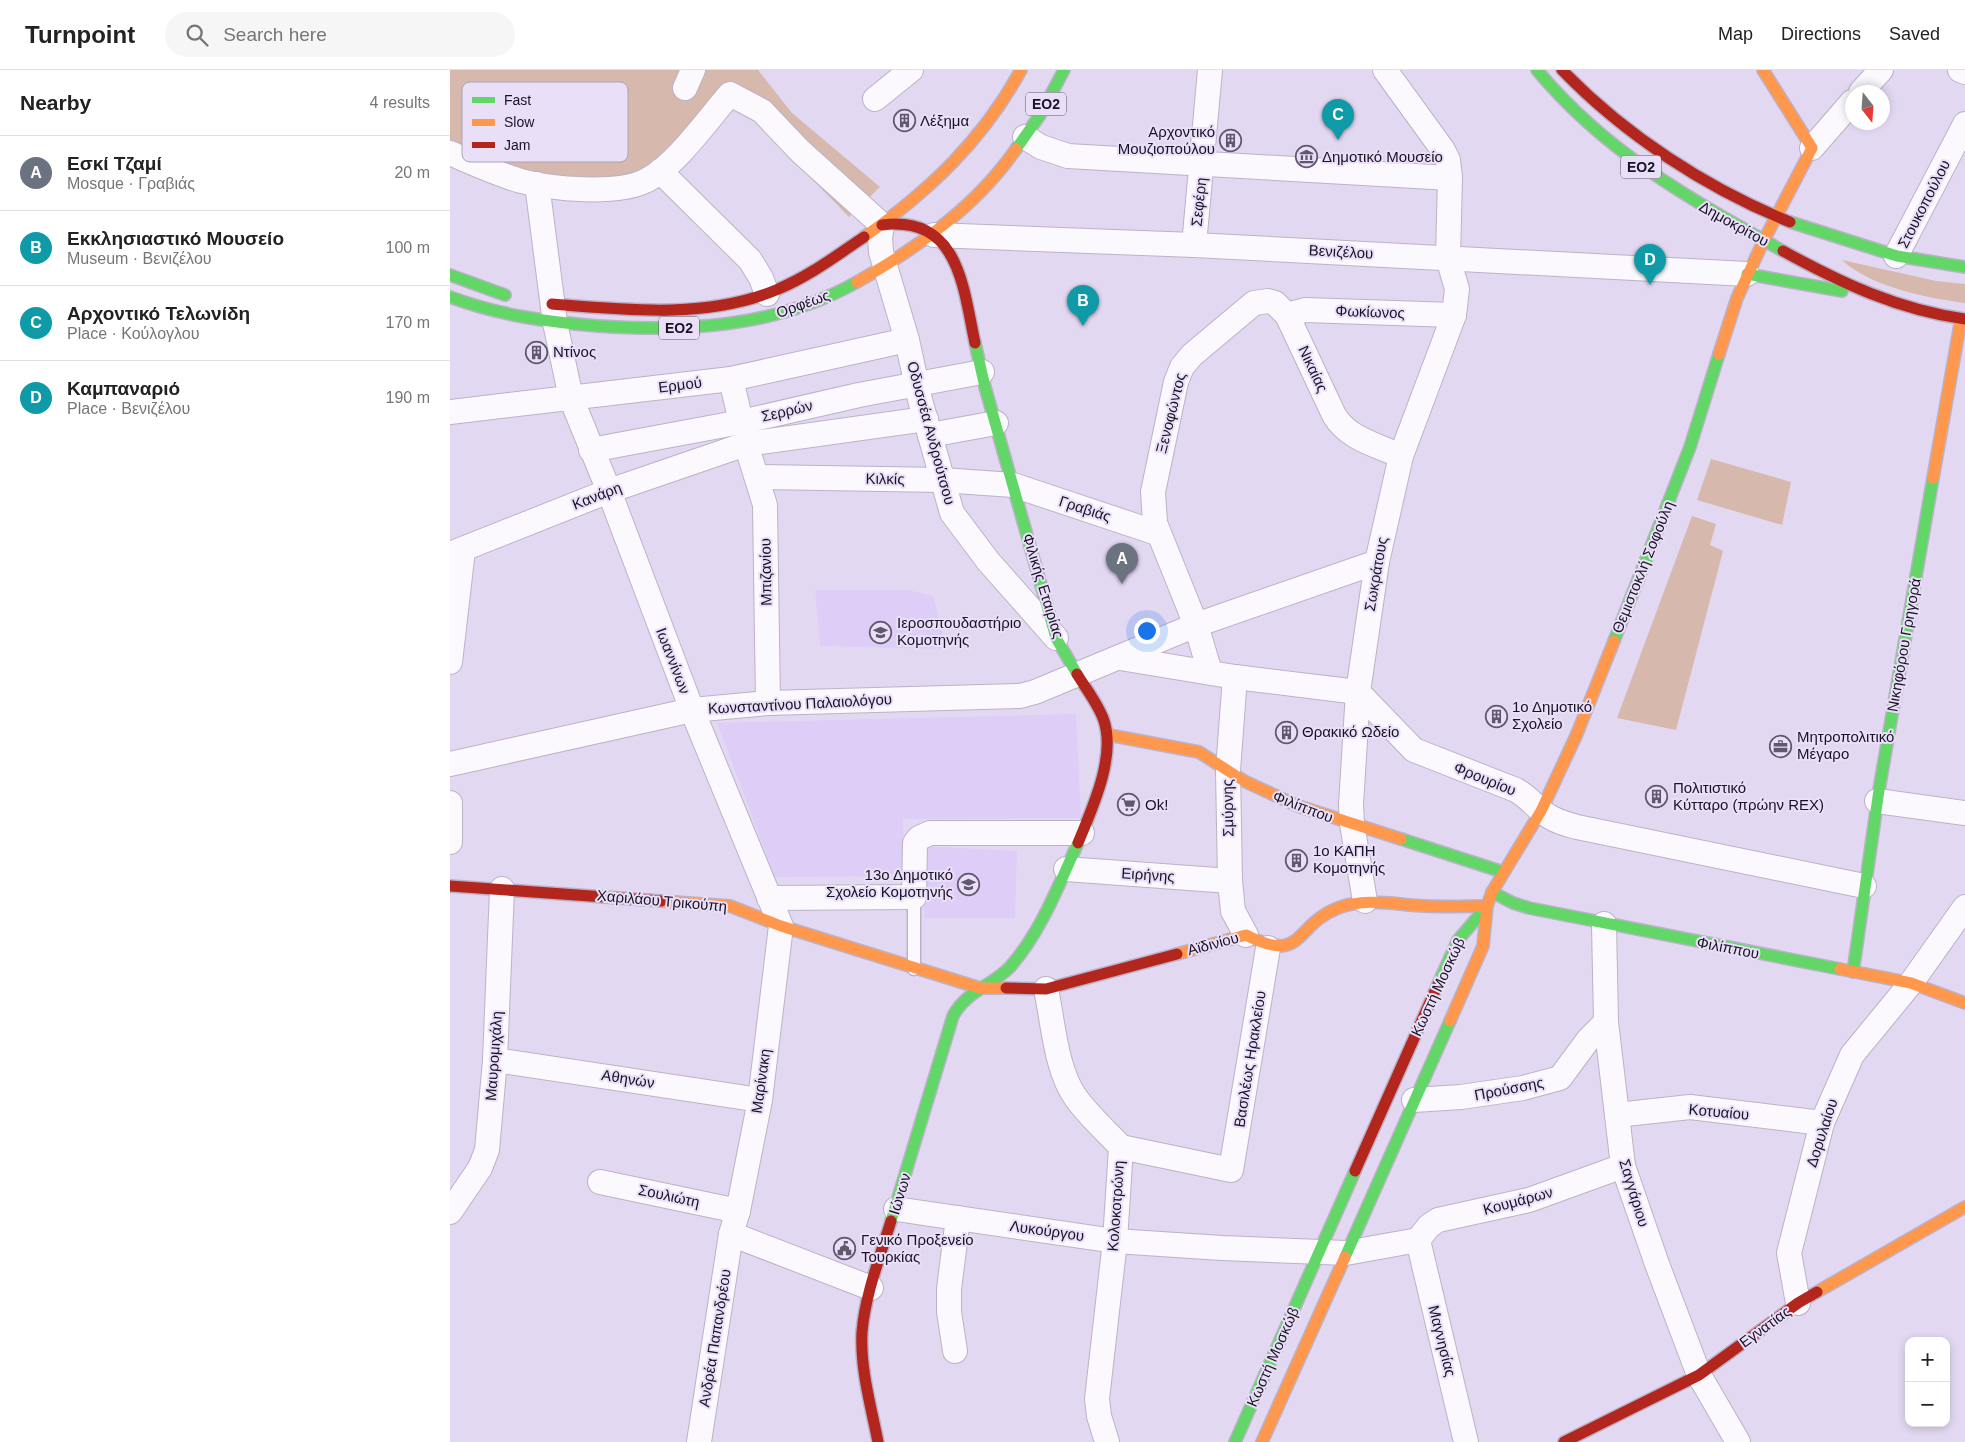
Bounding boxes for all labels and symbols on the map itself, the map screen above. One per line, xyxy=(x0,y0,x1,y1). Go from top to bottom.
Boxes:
legend xyxy=(462,82,628,162)
north arrow xyxy=(1845,85,1890,130)
text: Fast xyxy=(504,92,531,108)
road number: ΕΟ2 xyxy=(1026,92,1066,116)
pin: C xyxy=(1322,99,1354,140)
building icon: Λέξημα xyxy=(892,109,916,133)
place label: Λέξημα xyxy=(920,112,969,129)
text: Slow xyxy=(504,114,535,130)
place label: Αρχοντικό Μουζιοπούλου xyxy=(1118,123,1215,157)
building icon: Αρχοντικό Μουζιοπούλου xyxy=(1219,129,1243,153)
text: Jam xyxy=(504,137,530,153)
museum icon: Δημοτικό Μουσείο xyxy=(1294,145,1318,169)
place label: Δημοτικό Μουσείο xyxy=(1322,148,1443,165)
road number: ΕΟ2 xyxy=(1621,155,1661,178)
street label: Στουκοπούλου xyxy=(1894,157,1953,251)
street label: Σεφέρη xyxy=(1187,177,1210,227)
street label: Δημοκρίτου xyxy=(1696,197,1772,250)
street label: Βενιζέλου xyxy=(1308,241,1374,262)
pin: D xyxy=(1634,244,1666,285)
pin: B xyxy=(1067,285,1099,326)
street label: Ορφέως xyxy=(774,286,832,321)
street label: Φωκίωνος xyxy=(1335,302,1405,321)
road number: ΕΟ2 xyxy=(659,317,699,340)
building icon: Ντίνος xyxy=(525,340,549,364)
place label: Ντίνος xyxy=(553,343,596,360)
street label: Νικαίας xyxy=(1295,343,1332,395)
street label: Οδυσσέα Ανδρούτσου xyxy=(904,359,959,506)
street label: Ξενοφώντος xyxy=(1152,371,1189,455)
street label: Ερμού xyxy=(657,373,703,396)
street label: Σερρών xyxy=(760,396,814,425)
street label: Κιλκίς xyxy=(865,470,905,487)
street label: Κανάρη xyxy=(570,478,624,513)
street label: Γραβιάς xyxy=(1057,492,1113,525)
street label: Θεμιστοκλή Σοφούλη xyxy=(1608,498,1677,635)
street label: Φιλικής Εταιρίας xyxy=(1019,531,1068,640)
street label: Σωκράτους xyxy=(1361,535,1390,612)
street label: Μπιζανίου xyxy=(756,538,775,606)
pin: A xyxy=(1106,543,1138,584)
street label: Νικηφόρου Γρηγορά xyxy=(1883,576,1924,713)
place label: Ιεροσπουδαστήριο Κομοτηνής xyxy=(897,614,1021,648)
your location xyxy=(1134,618,1160,644)
school or university icon: Ιεροσπουδαστήριο Κομοτηνής xyxy=(869,620,893,644)
street label: Ιωαννίνων xyxy=(653,625,694,696)
street label: Κωνσταντίνου Παλαιολόγου xyxy=(708,690,892,717)
place label: 1ο Δημοτικό Σχολείο xyxy=(1512,698,1592,732)
building icon: 1ο Δημοτικό Σχολείο xyxy=(1484,704,1508,728)
building icon: Θρακικό Ωδείο xyxy=(1274,720,1298,744)
place label: Θρακικό Ωδείο xyxy=(1302,723,1399,740)
place label: Μητροπολιτικό Μέγαρο xyxy=(1797,728,1894,762)
office icon: Μητροπολιτικό Μέγαρο xyxy=(1769,734,1793,758)
street label: Φρουρίου xyxy=(1452,758,1519,799)
street label: Σμύρνης xyxy=(1218,779,1237,837)
place label: Πολιτιστικό Κύτταρο (πρώην REX) xyxy=(1673,779,1824,813)
building icon: Πολιτιστικό Κύτταρο (πρώην REX) xyxy=(1645,785,1669,809)
street label: Φιλίππου xyxy=(1271,787,1336,826)
supermarket icon: Ok! xyxy=(1117,793,1141,817)
place label: Ok! xyxy=(1145,796,1168,813)
place label: 1ο ΚΑΠΗ Κομοτηνής xyxy=(1313,842,1385,876)
building icon: 1ο ΚΑΠΗ Κομοτηνής xyxy=(1285,848,1309,872)
street label: Ειρήνης xyxy=(1121,864,1175,885)
place label: 13ο Δημοτικό Σχολείο Κομοτηνής xyxy=(826,866,953,900)
school or university icon: 13ο Δημοτικό Σχολείο Κομοτηνής xyxy=(957,872,981,896)
street label: Χαριλάου Τρικούπη xyxy=(596,886,728,915)
street label: Αϊδινίου xyxy=(1185,929,1240,959)
street label: Φιλίππου xyxy=(1695,933,1761,962)
street label: Κωστή Μοσκώβ xyxy=(1407,934,1468,1039)
street label: Βασιλέως Ηρακλείου xyxy=(1230,989,1269,1128)
street label: Μαυρομιχάλη xyxy=(482,1010,505,1102)
street label: Μαρίνακη xyxy=(748,1048,773,1114)
street label: Αθηνών xyxy=(600,1066,656,1091)
street label: Προύσσης xyxy=(1473,1073,1545,1104)
street label: Δορυλαίου xyxy=(1802,1096,1841,1169)
street label: Κοτυαίου xyxy=(1688,1100,1750,1123)
street label: Σαγγάριου xyxy=(1616,1157,1653,1229)
street label: Κολοκοτρώνη xyxy=(1104,1160,1127,1252)
street label: Ιώνων xyxy=(885,1171,914,1217)
street label: Σουλιώτη xyxy=(637,1181,701,1210)
street label: Κουμάρων xyxy=(1481,1183,1555,1218)
street label: Λυκούργου xyxy=(1009,1217,1085,1244)
place label: Γενικό Προξενείο Τουρκίας xyxy=(861,1231,974,1265)
public building icon: Γενικό Προξενείο Τουρκίας xyxy=(833,1237,857,1261)
street label: Ανδρέα Παπανδρέου xyxy=(695,1268,734,1408)
street label: Εγνατίας xyxy=(1736,1302,1794,1351)
street label: Μαγνησίας xyxy=(1425,1303,1460,1378)
street label: Κωστή Μοσκώβ xyxy=(1243,1304,1302,1409)

